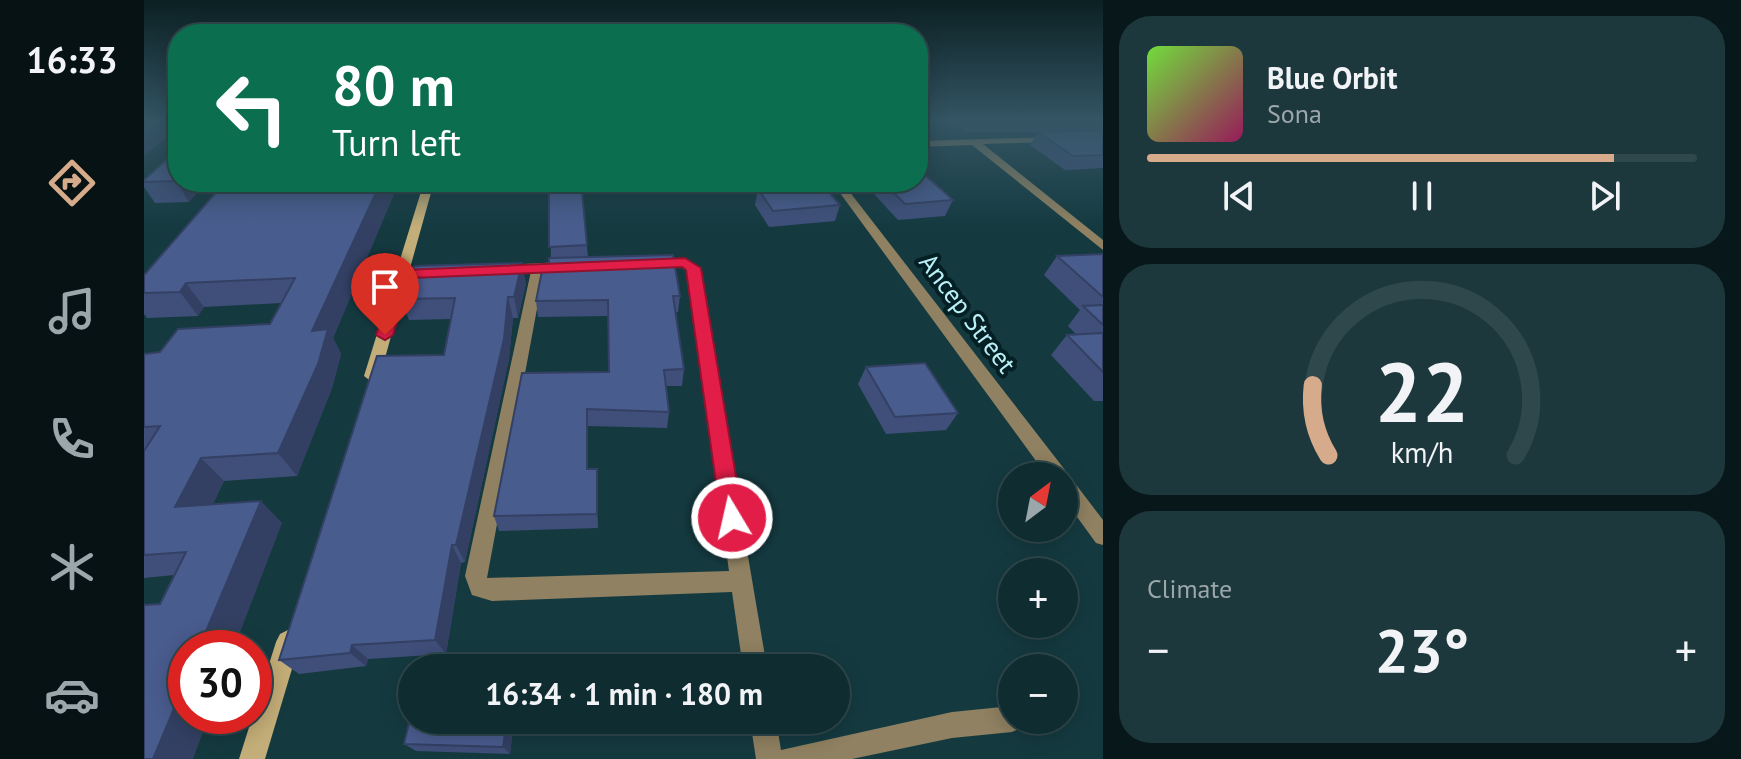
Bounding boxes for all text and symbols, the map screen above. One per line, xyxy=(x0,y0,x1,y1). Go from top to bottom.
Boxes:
text: 16:33 xyxy=(26,36,118,83)
text: 80 m xyxy=(332,49,455,121)
icon: left xyxy=(200,56,304,160)
text: Blue Orbit xyxy=(1267,58,1397,97)
text: Sona xyxy=(1267,97,1322,130)
text: Turn left xyxy=(332,119,461,166)
icon: directions xyxy=(44,155,100,211)
icon: previous xyxy=(1217,174,1261,218)
icon: pause xyxy=(1400,174,1444,218)
icon: next xyxy=(1583,174,1627,218)
street label: Ancep Street xyxy=(912,247,1024,379)
pin xyxy=(351,253,419,335)
icon: arrive xyxy=(363,265,407,309)
icon: music xyxy=(44,283,100,339)
text: 22 xyxy=(1375,336,1469,444)
icon: phone xyxy=(44,411,100,467)
text: km/h xyxy=(1391,434,1453,471)
north arrow xyxy=(998,462,1078,542)
map controls xyxy=(998,462,1078,734)
position arrow xyxy=(690,476,774,560)
icon: climate xyxy=(44,539,100,595)
button: + xyxy=(998,558,1078,638)
text: Climate xyxy=(1147,572,1232,605)
text: 23° xyxy=(1375,611,1469,689)
text: − xyxy=(1147,621,1169,678)
text: + xyxy=(1675,621,1697,678)
speed limit sign: 30 xyxy=(168,630,272,734)
button: − xyxy=(998,654,1078,734)
icon: car xyxy=(44,667,100,723)
text: 16:34 · 1 min · 180 m xyxy=(485,674,763,713)

